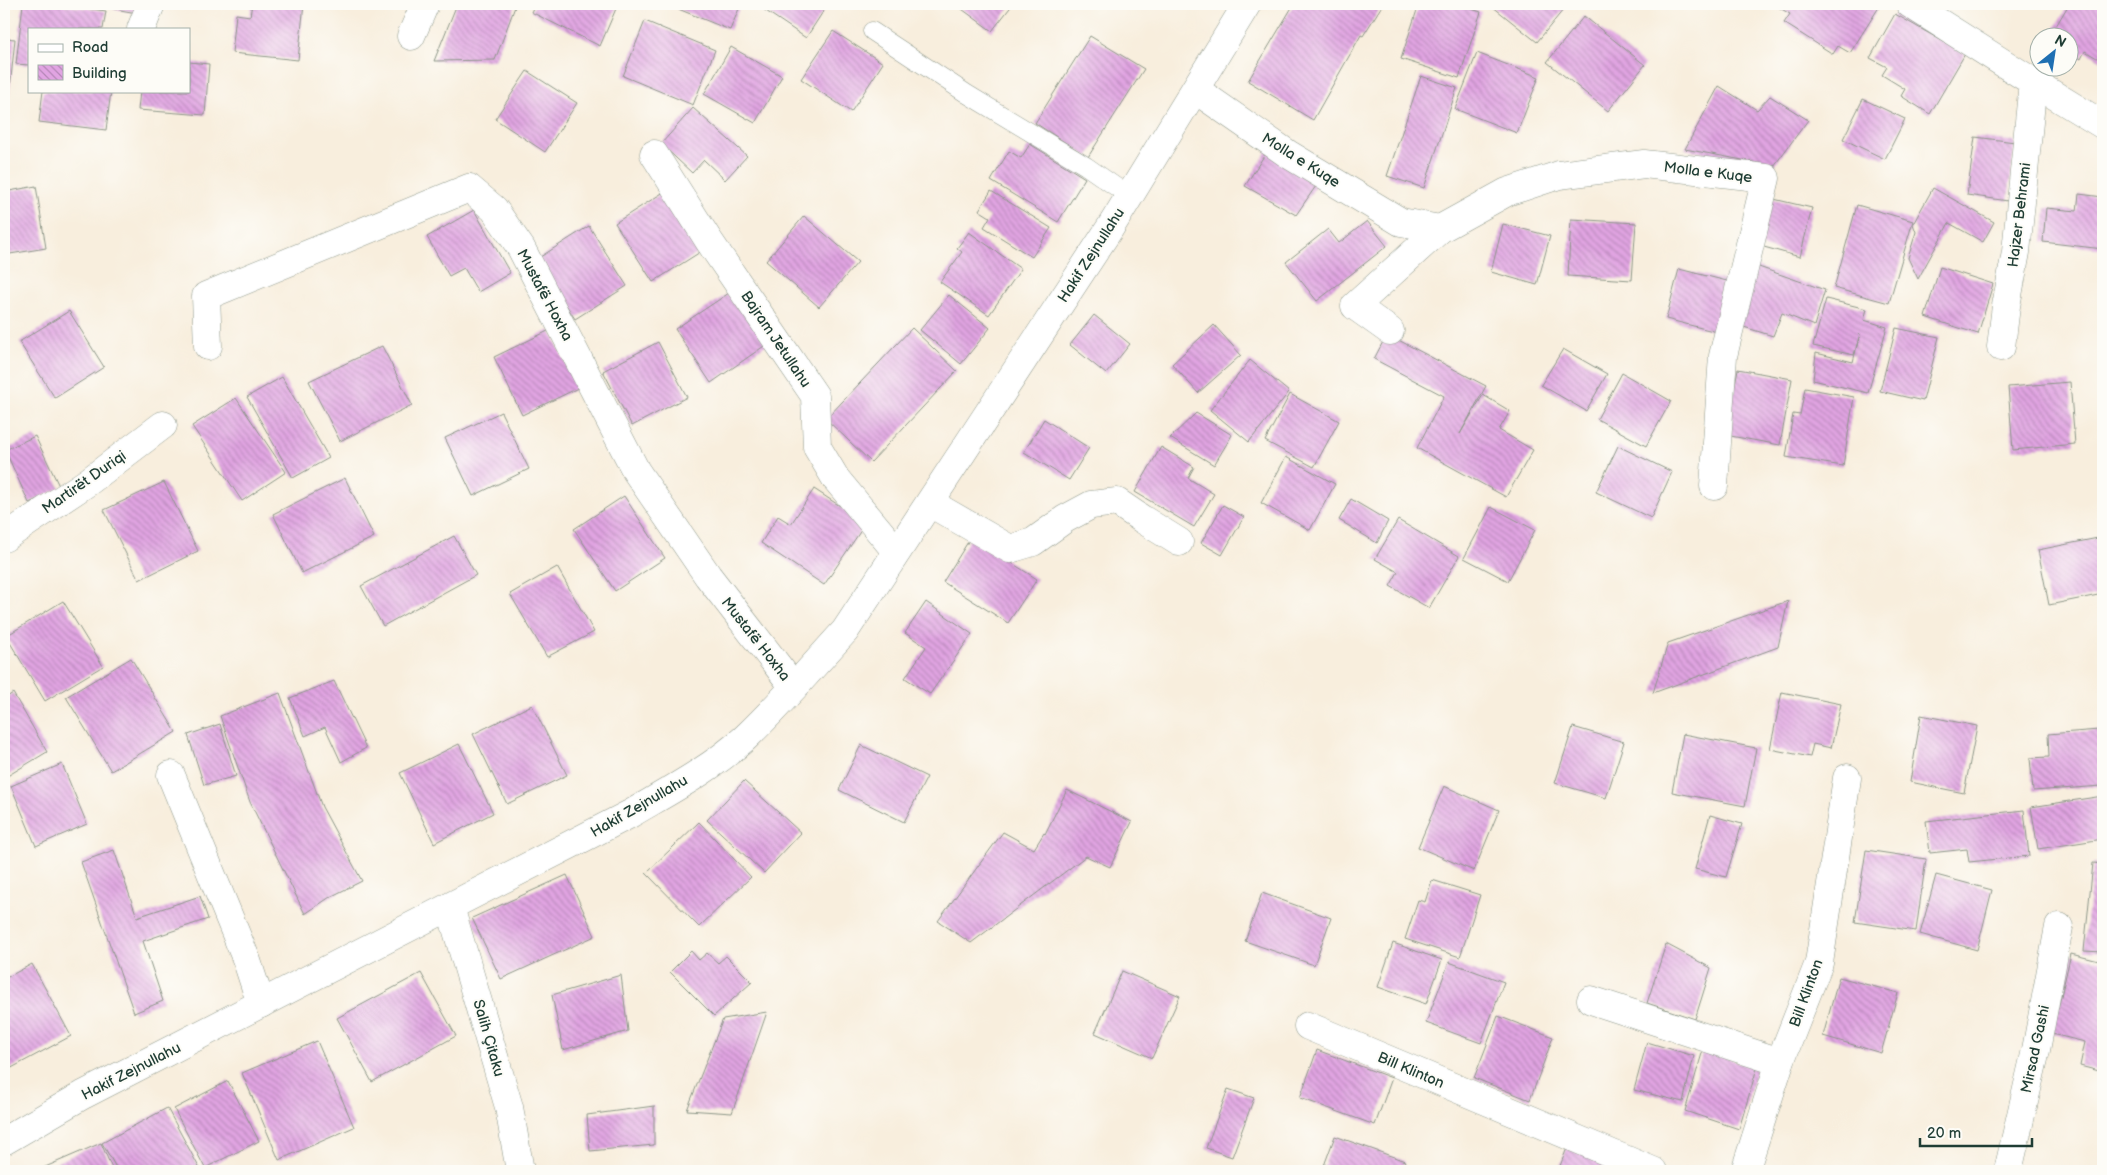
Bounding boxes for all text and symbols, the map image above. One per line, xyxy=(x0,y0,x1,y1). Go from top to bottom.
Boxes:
legend xyxy=(28,28,190,92)
north arrow xyxy=(2030,28,2080,78)
text: N xyxy=(2051,31,2069,51)
text: Road xyxy=(72,38,108,57)
text: Building xyxy=(72,64,127,83)
street label: Molla e Kuqe xyxy=(1258,129,1344,192)
street label: Molla e Kuqe xyxy=(1663,158,1753,187)
street label: Hajzer Behrami xyxy=(2004,162,2035,268)
street label: Hakif Zejnullahu xyxy=(1054,204,1129,306)
street label: Mustafë Hoxha xyxy=(512,246,577,344)
street label: Bajram Jetullahu xyxy=(736,287,815,391)
street label: Martirët Duriqi xyxy=(39,446,130,518)
street label: Mustafë Hoxha xyxy=(717,594,794,685)
street label: Hakif Zejnullahu xyxy=(587,771,691,842)
street label: Bill Klinton xyxy=(1785,957,1827,1030)
street label: Salih Çitaku xyxy=(468,997,509,1079)
street label: Mirsad Gashi xyxy=(2017,1003,2054,1095)
street label: Hakif Zejnullahu xyxy=(78,1038,184,1105)
street label: Bill Klinton xyxy=(1375,1048,1447,1093)
scale bar xyxy=(1920,1115,2032,1147)
text: 20 m xyxy=(1927,1124,1961,1143)

